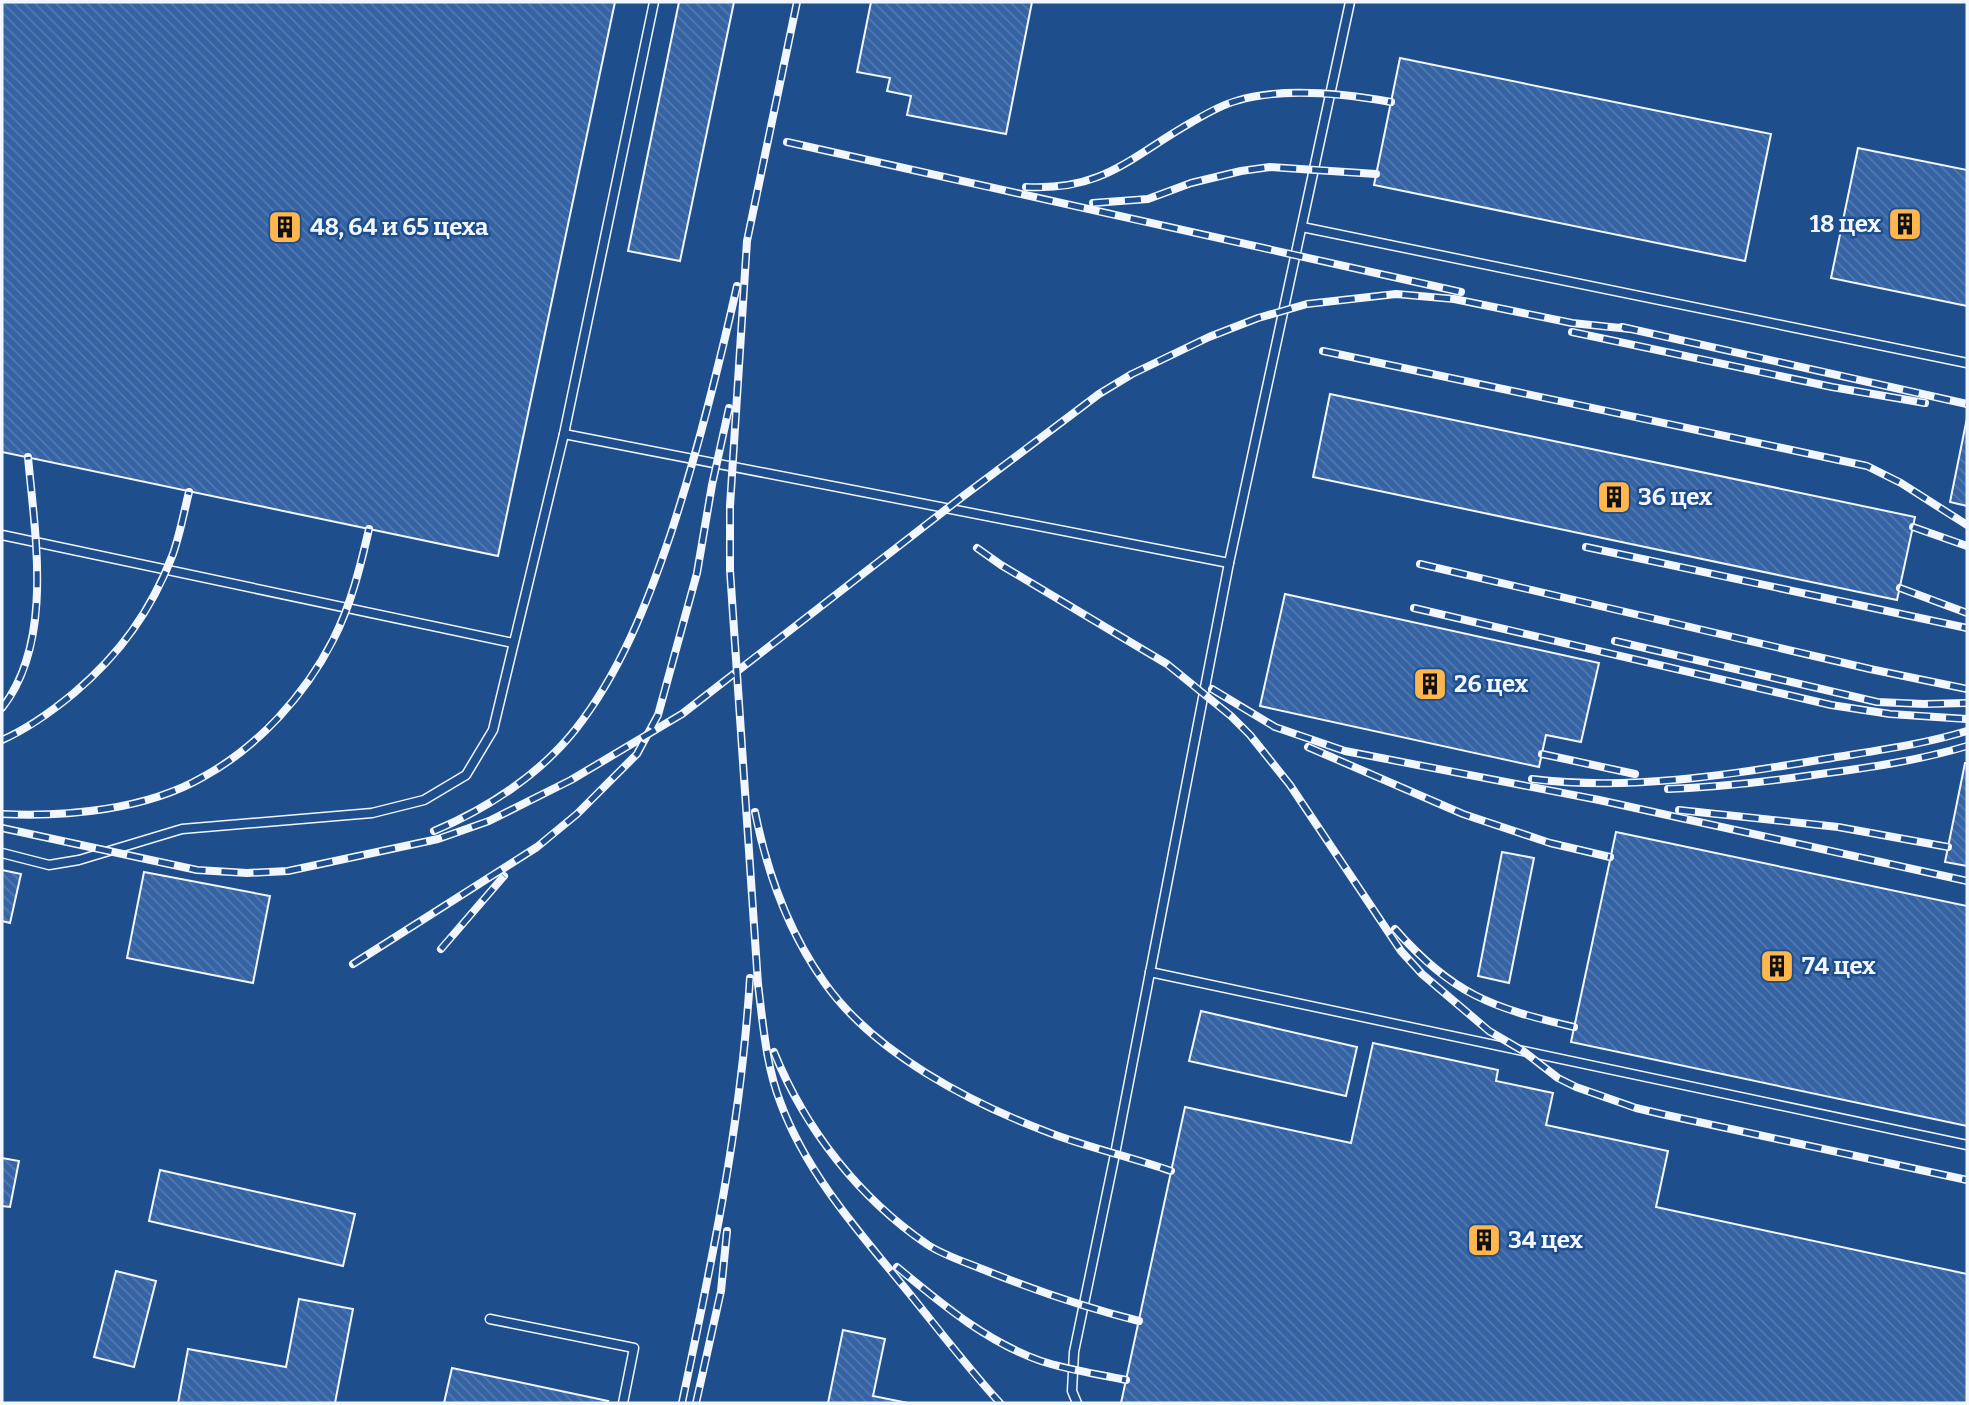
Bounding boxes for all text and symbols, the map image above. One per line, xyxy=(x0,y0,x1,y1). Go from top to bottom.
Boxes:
building icon: 18 цех xyxy=(1886,205,1924,243)
building icon: 48, 64 и 65 цеха xyxy=(266,208,304,246)
place label: 18 цех xyxy=(1810,210,1881,238)
place label: 48, 64 и 65 цеха xyxy=(310,213,489,241)
building icon: 36 цех xyxy=(1595,478,1633,516)
place label: 36 цех xyxy=(1638,483,1713,511)
building icon: 26 цех xyxy=(1411,665,1449,703)
place label: 26 цех xyxy=(1454,670,1529,698)
building icon: 74 цех xyxy=(1758,947,1796,985)
place label: 74 цех xyxy=(1802,952,1876,980)
building icon: 34 цех xyxy=(1465,1221,1503,1259)
place label: 34 цех xyxy=(1508,1226,1583,1254)

